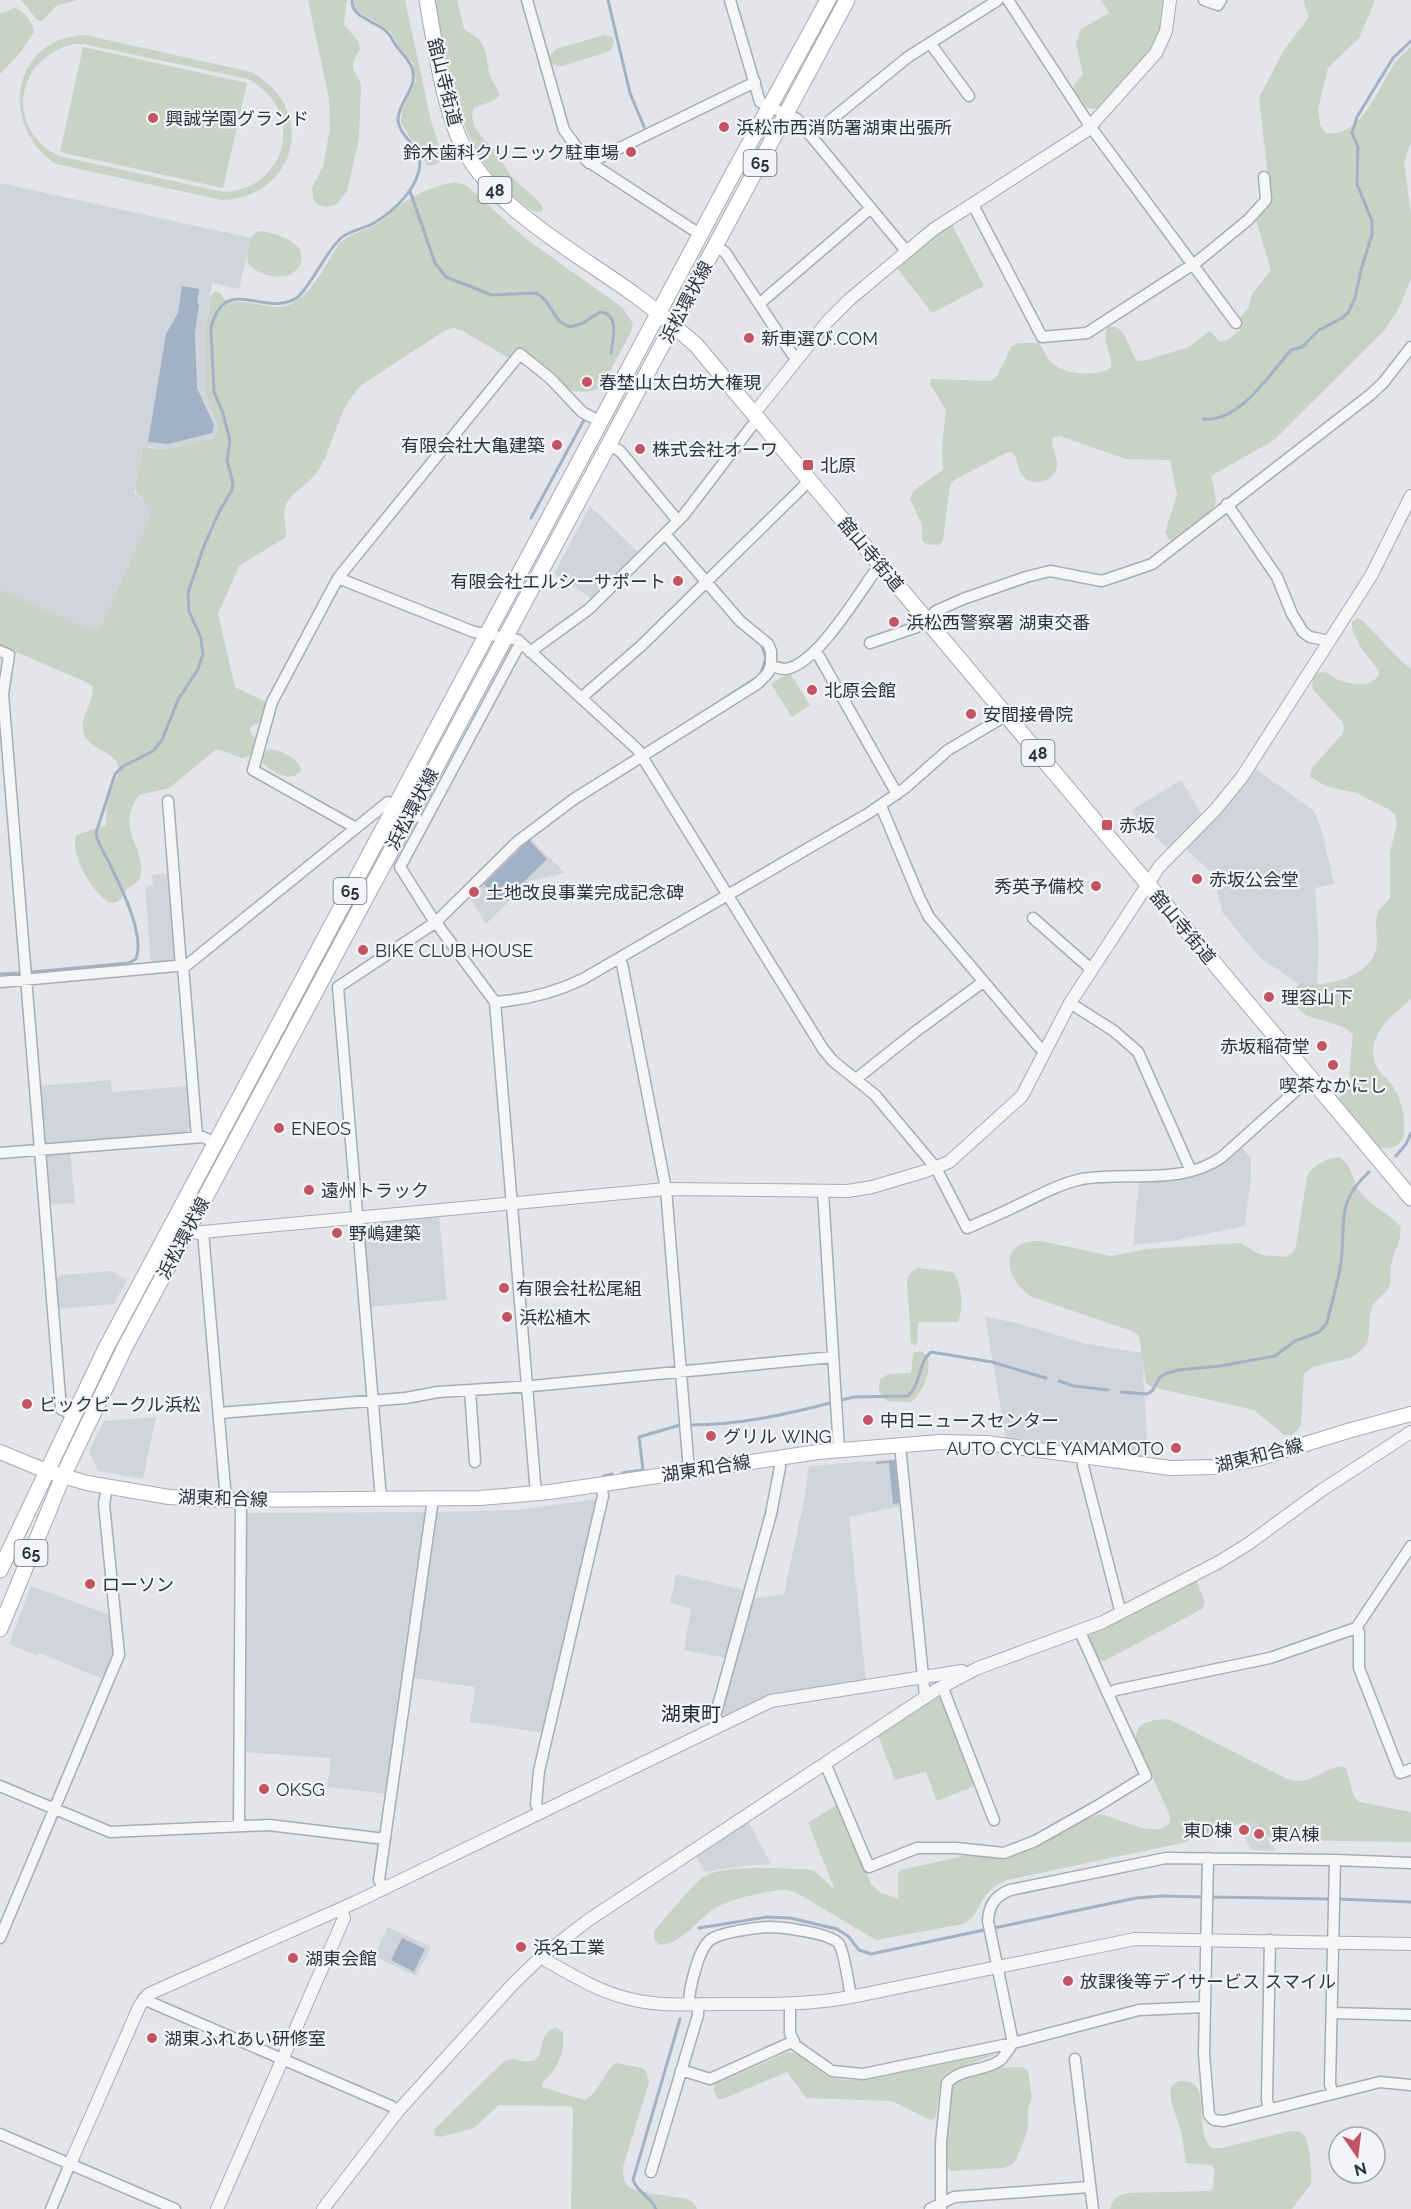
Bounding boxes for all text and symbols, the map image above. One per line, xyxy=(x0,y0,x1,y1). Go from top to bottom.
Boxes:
street label: 舘山寺街道 xyxy=(424,36,466,128)
place label: 興誠学園グランド xyxy=(165,108,309,129)
marker: 興誠学園グランド xyxy=(146,111,160,125)
place label: 浜松市西消防署湖東出張所 xyxy=(736,117,952,138)
marker: 浜松市西消防署湖東出張所 xyxy=(717,120,731,134)
place label: 鈴木歯科クリニック駐車場 xyxy=(403,142,619,163)
marker: 鈴木歯科クリニック駐車場 xyxy=(624,145,638,159)
road number: 65 xyxy=(744,150,777,176)
road number: 48 xyxy=(478,177,512,203)
street label: 浜松環状線 xyxy=(656,257,716,347)
place label: 新車選び.COM xyxy=(761,328,878,349)
marker: 新車選び.COM xyxy=(742,331,756,345)
place label: 春埜山太白坊大権現 xyxy=(599,372,761,393)
marker: 春埜山太白坊大権現 xyxy=(580,375,594,389)
place label: 有限会社大亀建築 xyxy=(401,435,545,456)
marker: 有限会社大亀建築 xyxy=(550,438,564,452)
place label: 株式会社オーワ xyxy=(652,439,778,460)
marker: 株式会社オーワ xyxy=(633,442,647,456)
place label: 北原 xyxy=(820,455,856,476)
marker: 北原 xyxy=(801,458,815,472)
street label: 舘山寺街道 xyxy=(834,513,908,595)
place label: 有限会社エルシーサポート xyxy=(450,571,666,592)
marker: 有限会社エルシーサポート xyxy=(671,574,685,588)
place label: 浜松西警察署 湖東交番 xyxy=(906,612,1091,633)
marker: 浜松西警察署 湖東交番 xyxy=(887,615,901,629)
place label: 北原会館 xyxy=(824,680,896,701)
marker: 北原会館 xyxy=(805,683,819,697)
place label: 安間接骨院 xyxy=(983,704,1073,725)
marker: 安間接骨院 xyxy=(964,707,978,721)
road number: 48 xyxy=(1022,740,1054,766)
street label: 浜松環状線 xyxy=(382,764,442,854)
place label: 赤坂 xyxy=(1119,815,1155,836)
marker: 赤坂 xyxy=(1100,818,1114,832)
place label: 赤坂公会堂 xyxy=(1209,869,1299,890)
marker: 赤坂公会堂 xyxy=(1190,872,1204,886)
place label: 秀英予備校 xyxy=(994,876,1084,897)
road number: 65 xyxy=(334,878,366,904)
marker: 秀英予備校 xyxy=(1089,879,1103,893)
place label: 土地改良事業完成記念碑 xyxy=(486,882,684,903)
marker: 土地改良事業完成記念碑 xyxy=(467,885,481,899)
street label: 舘山寺街道 xyxy=(1146,886,1220,968)
place label: BIKE CLUB HOUSE xyxy=(375,940,533,961)
marker: BIKE CLUB HOUSE xyxy=(356,943,370,957)
place label: 理容山下 xyxy=(1281,987,1353,1008)
marker: 理容山下 xyxy=(1262,990,1276,1004)
place label: 赤坂稲荷堂 xyxy=(1220,1036,1310,1057)
marker: 赤坂稲荷堂 xyxy=(1315,1039,1329,1053)
marker: 喫茶なかにし xyxy=(1326,1058,1340,1072)
place label: 喫茶なかにし xyxy=(1279,1075,1387,1096)
place label: ENEOS xyxy=(291,1118,351,1139)
marker: ENEOS xyxy=(272,1121,286,1135)
place label: 遠州トラック xyxy=(321,1180,429,1201)
marker: 遠州トラック xyxy=(302,1183,316,1197)
street label: 浜松環状線 xyxy=(153,1193,213,1283)
place label: 野嶋建築 xyxy=(349,1223,421,1244)
marker: 野嶋建築 xyxy=(330,1226,344,1240)
place label: 有限会社松尾組 xyxy=(516,1278,642,1299)
marker: 有限会社松尾組 xyxy=(497,1281,511,1295)
place label: 浜松植木 xyxy=(519,1307,591,1328)
marker: 浜松植木 xyxy=(500,1310,514,1324)
place label: ビックビークル浜松 xyxy=(39,1394,200,1415)
marker: ビックビークル浜松 xyxy=(20,1397,34,1411)
place label: 中日ニュースセンター xyxy=(880,1410,1059,1431)
marker: 中日ニュースセンター xyxy=(861,1413,875,1427)
place label: グリル WING xyxy=(723,1426,832,1447)
marker: グリル WING xyxy=(704,1429,718,1443)
street label: 湖東和合線 xyxy=(1213,1434,1305,1476)
place label: AUTO CYCLE YAMAMOTO xyxy=(946,1438,1164,1459)
marker: AUTO CYCLE YAMAMOTO xyxy=(1169,1441,1183,1455)
street label: 湖東和合線 xyxy=(660,1451,752,1485)
street label: 湖東和合線 xyxy=(178,1486,268,1510)
road number: 65 xyxy=(15,1540,48,1566)
place label: ローソン xyxy=(102,1574,174,1595)
marker: ローソン xyxy=(83,1577,97,1591)
district label: 湖東町 xyxy=(661,1702,721,1726)
place label: OKSG xyxy=(276,1779,325,1800)
marker: OKSG xyxy=(257,1782,271,1796)
place label: 東D棟 xyxy=(1183,1820,1232,1841)
marker: 東D棟 xyxy=(1237,1823,1251,1837)
place label: 東A棟 xyxy=(1271,1824,1319,1845)
marker: 東A棟 xyxy=(1252,1827,1266,1841)
place label: 浜名工業 xyxy=(533,1937,605,1958)
marker: 浜名工業 xyxy=(514,1940,528,1954)
place label: 湖東会館 xyxy=(305,1948,377,1969)
marker: 湖東会館 xyxy=(286,1951,300,1965)
place label: 放課後等デイサービス スマイル xyxy=(1080,1971,1336,1992)
marker: 放課後等デイサービス スマイル xyxy=(1061,1974,1075,1988)
place label: 湖東ふれあい研修室 xyxy=(164,2028,326,2049)
marker: 湖東ふれあい研修室 xyxy=(145,2031,159,2045)
north arrow xyxy=(1327,2125,1387,2185)
text: N xyxy=(1352,2158,1369,2180)

